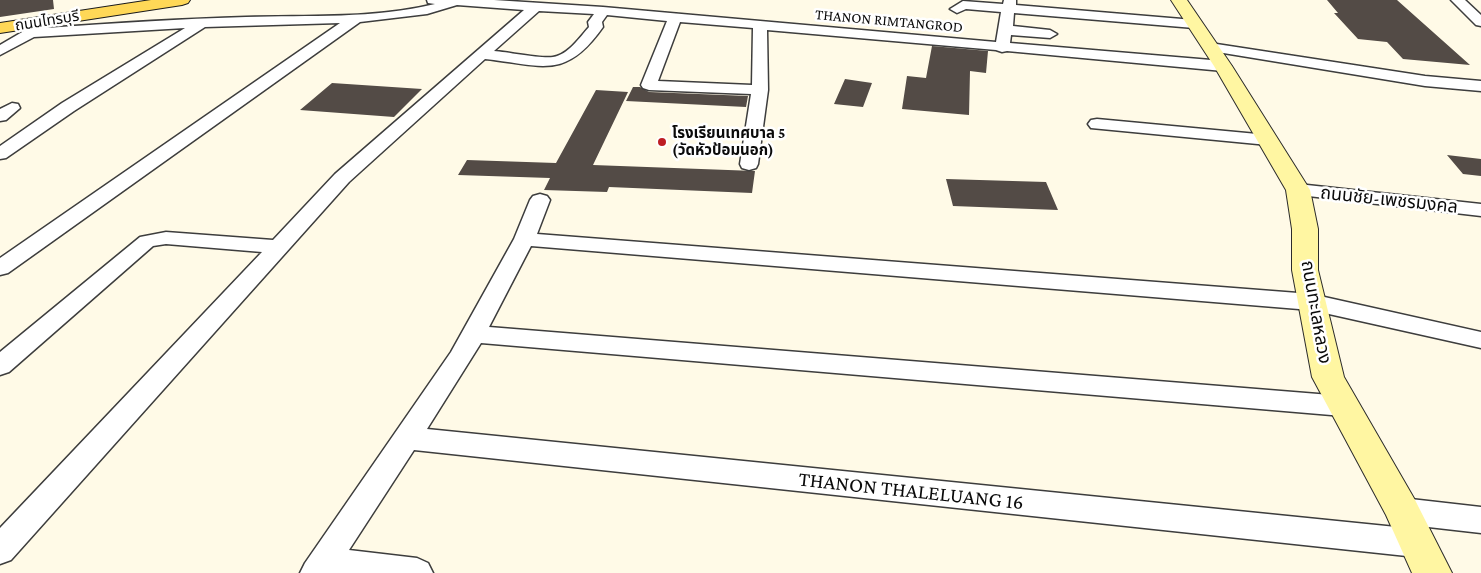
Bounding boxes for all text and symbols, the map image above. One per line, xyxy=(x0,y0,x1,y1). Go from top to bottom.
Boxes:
street label: THANON RIMTANGROD xyxy=(814,6,964,36)
street label: ถนนไทรบุรี xyxy=(14,7,80,35)
place label: โรงเรียนเทศบาล 5 (วัดหัวป้อมนอก) xyxy=(672,124,785,159)
marker: โรงเรียนเทศบาล 5 (วัดหัวป้อมนอก) xyxy=(656,136,668,148)
street label: ถนนชัย-เพชรมงคล xyxy=(1319,182,1459,218)
street label: ถนนทะเลหลวง xyxy=(1296,259,1336,365)
street label: THANON THALELUANG 16 xyxy=(797,467,1025,515)

